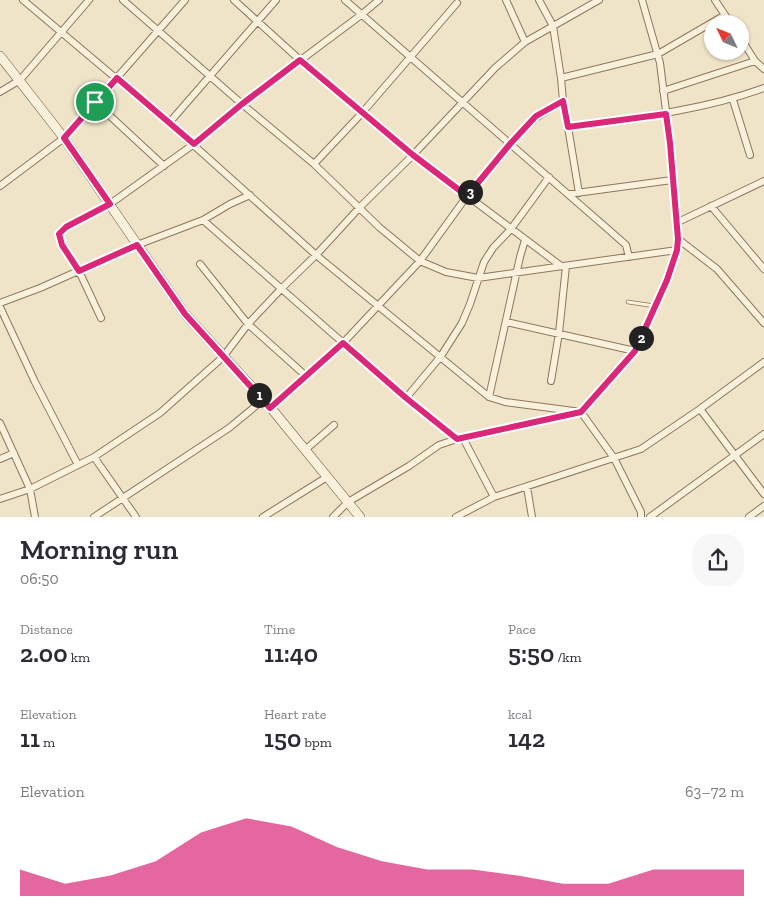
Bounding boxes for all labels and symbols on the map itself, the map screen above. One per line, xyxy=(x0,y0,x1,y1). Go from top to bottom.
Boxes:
north arrow xyxy=(704,15,749,60)
pin xyxy=(74,81,116,123)
pin: 3 xyxy=(458,180,482,204)
pin: 2 xyxy=(628,326,654,350)
pin: 1 xyxy=(246,382,272,408)

